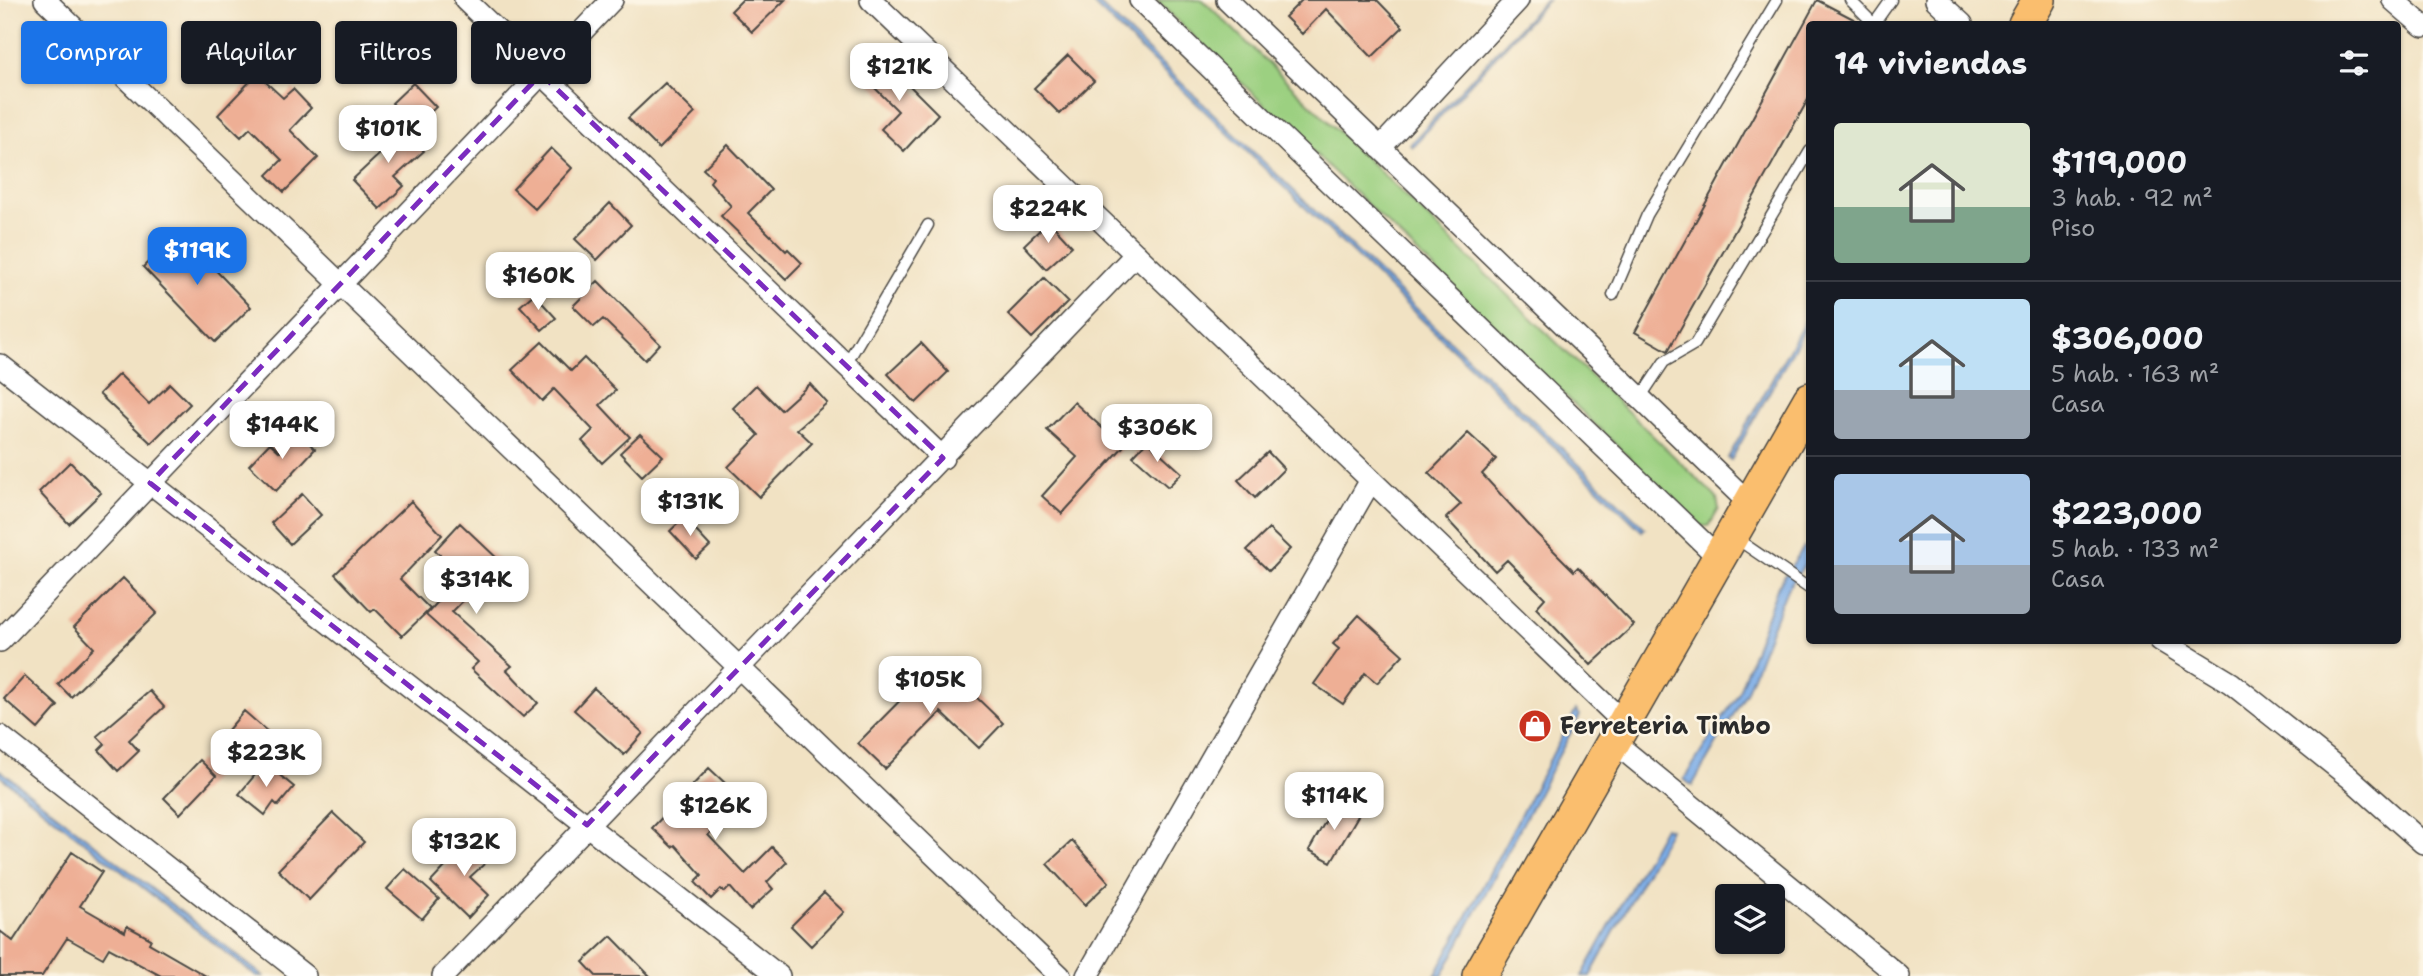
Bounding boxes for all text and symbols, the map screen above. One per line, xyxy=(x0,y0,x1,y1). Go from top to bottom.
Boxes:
chip: Comprar xyxy=(21,21,167,84)
chip: Alquilar xyxy=(181,21,321,84)
chip: Filtros xyxy=(335,21,457,84)
chip: Nuevo xyxy=(471,21,591,84)
pin: $121K xyxy=(850,43,948,103)
text: 14 viviendas xyxy=(1834,43,2027,84)
icon: filters xyxy=(2335,44,2373,82)
text: $121K xyxy=(866,51,932,81)
pin: $101K xyxy=(339,106,437,165)
text: $101K xyxy=(355,113,421,143)
text: $119,000 xyxy=(2051,142,2187,183)
icon: home xyxy=(1890,151,1974,235)
text: 3 hab. · 92 m² xyxy=(2051,183,2213,213)
pin: $224K xyxy=(999,186,1097,245)
text: $224K xyxy=(1009,193,1087,223)
text: Piso xyxy=(2051,213,2095,243)
pin: $119K xyxy=(148,228,246,287)
text: $119K xyxy=(164,235,230,265)
pin: $160K xyxy=(489,252,587,312)
text: $160K xyxy=(502,260,574,290)
text: $306,000 xyxy=(2051,318,2204,359)
icon: home xyxy=(1890,327,1974,411)
text: 5 hab. · 163 m² xyxy=(2051,359,2219,389)
text: Casa xyxy=(2051,389,2104,419)
pin: $144K xyxy=(233,402,331,461)
pin: $306K xyxy=(1108,405,1206,464)
text: $144K xyxy=(246,409,318,439)
text: $306K xyxy=(1117,412,1197,442)
pin: $131K xyxy=(641,478,739,538)
text: $131K xyxy=(657,486,723,516)
text: $223,000 xyxy=(2051,493,2203,534)
icon: home xyxy=(1890,502,1974,586)
text: 5 hab. · 133 m² xyxy=(2051,534,2219,564)
pin: $314K xyxy=(427,556,525,616)
text: $314K xyxy=(440,564,512,594)
text: Casa xyxy=(2051,564,2104,594)
pin: $105K xyxy=(881,656,979,716)
text: $105K xyxy=(895,664,965,694)
shop icon: Ferreteria Timbo xyxy=(1516,707,1554,745)
place label: Ferreteria Timbo xyxy=(1560,710,1771,742)
pin: $223K xyxy=(217,730,315,789)
text: $223K xyxy=(227,737,305,767)
pin: $114K xyxy=(1285,772,1383,832)
text: $114K xyxy=(1301,780,1367,810)
pin: $126K xyxy=(666,782,764,842)
text: $126K xyxy=(679,790,751,820)
pin: $132K xyxy=(415,818,513,878)
text: $132K xyxy=(428,826,500,856)
map controls xyxy=(1715,884,1785,954)
button: layers xyxy=(1715,884,1785,954)

